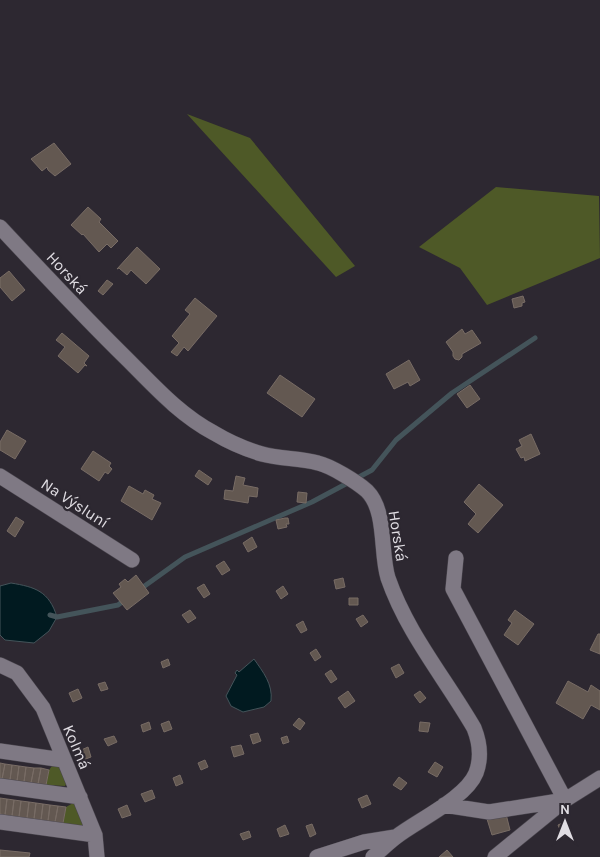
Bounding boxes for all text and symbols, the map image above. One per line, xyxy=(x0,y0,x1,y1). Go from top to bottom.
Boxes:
street label: Horská xyxy=(43,248,91,298)
street label: Na Výsluní xyxy=(38,474,113,532)
street label: Horská xyxy=(385,509,411,563)
street label: Kolmá xyxy=(59,722,95,772)
north arrow xyxy=(540,797,590,847)
text: N xyxy=(560,801,570,818)

